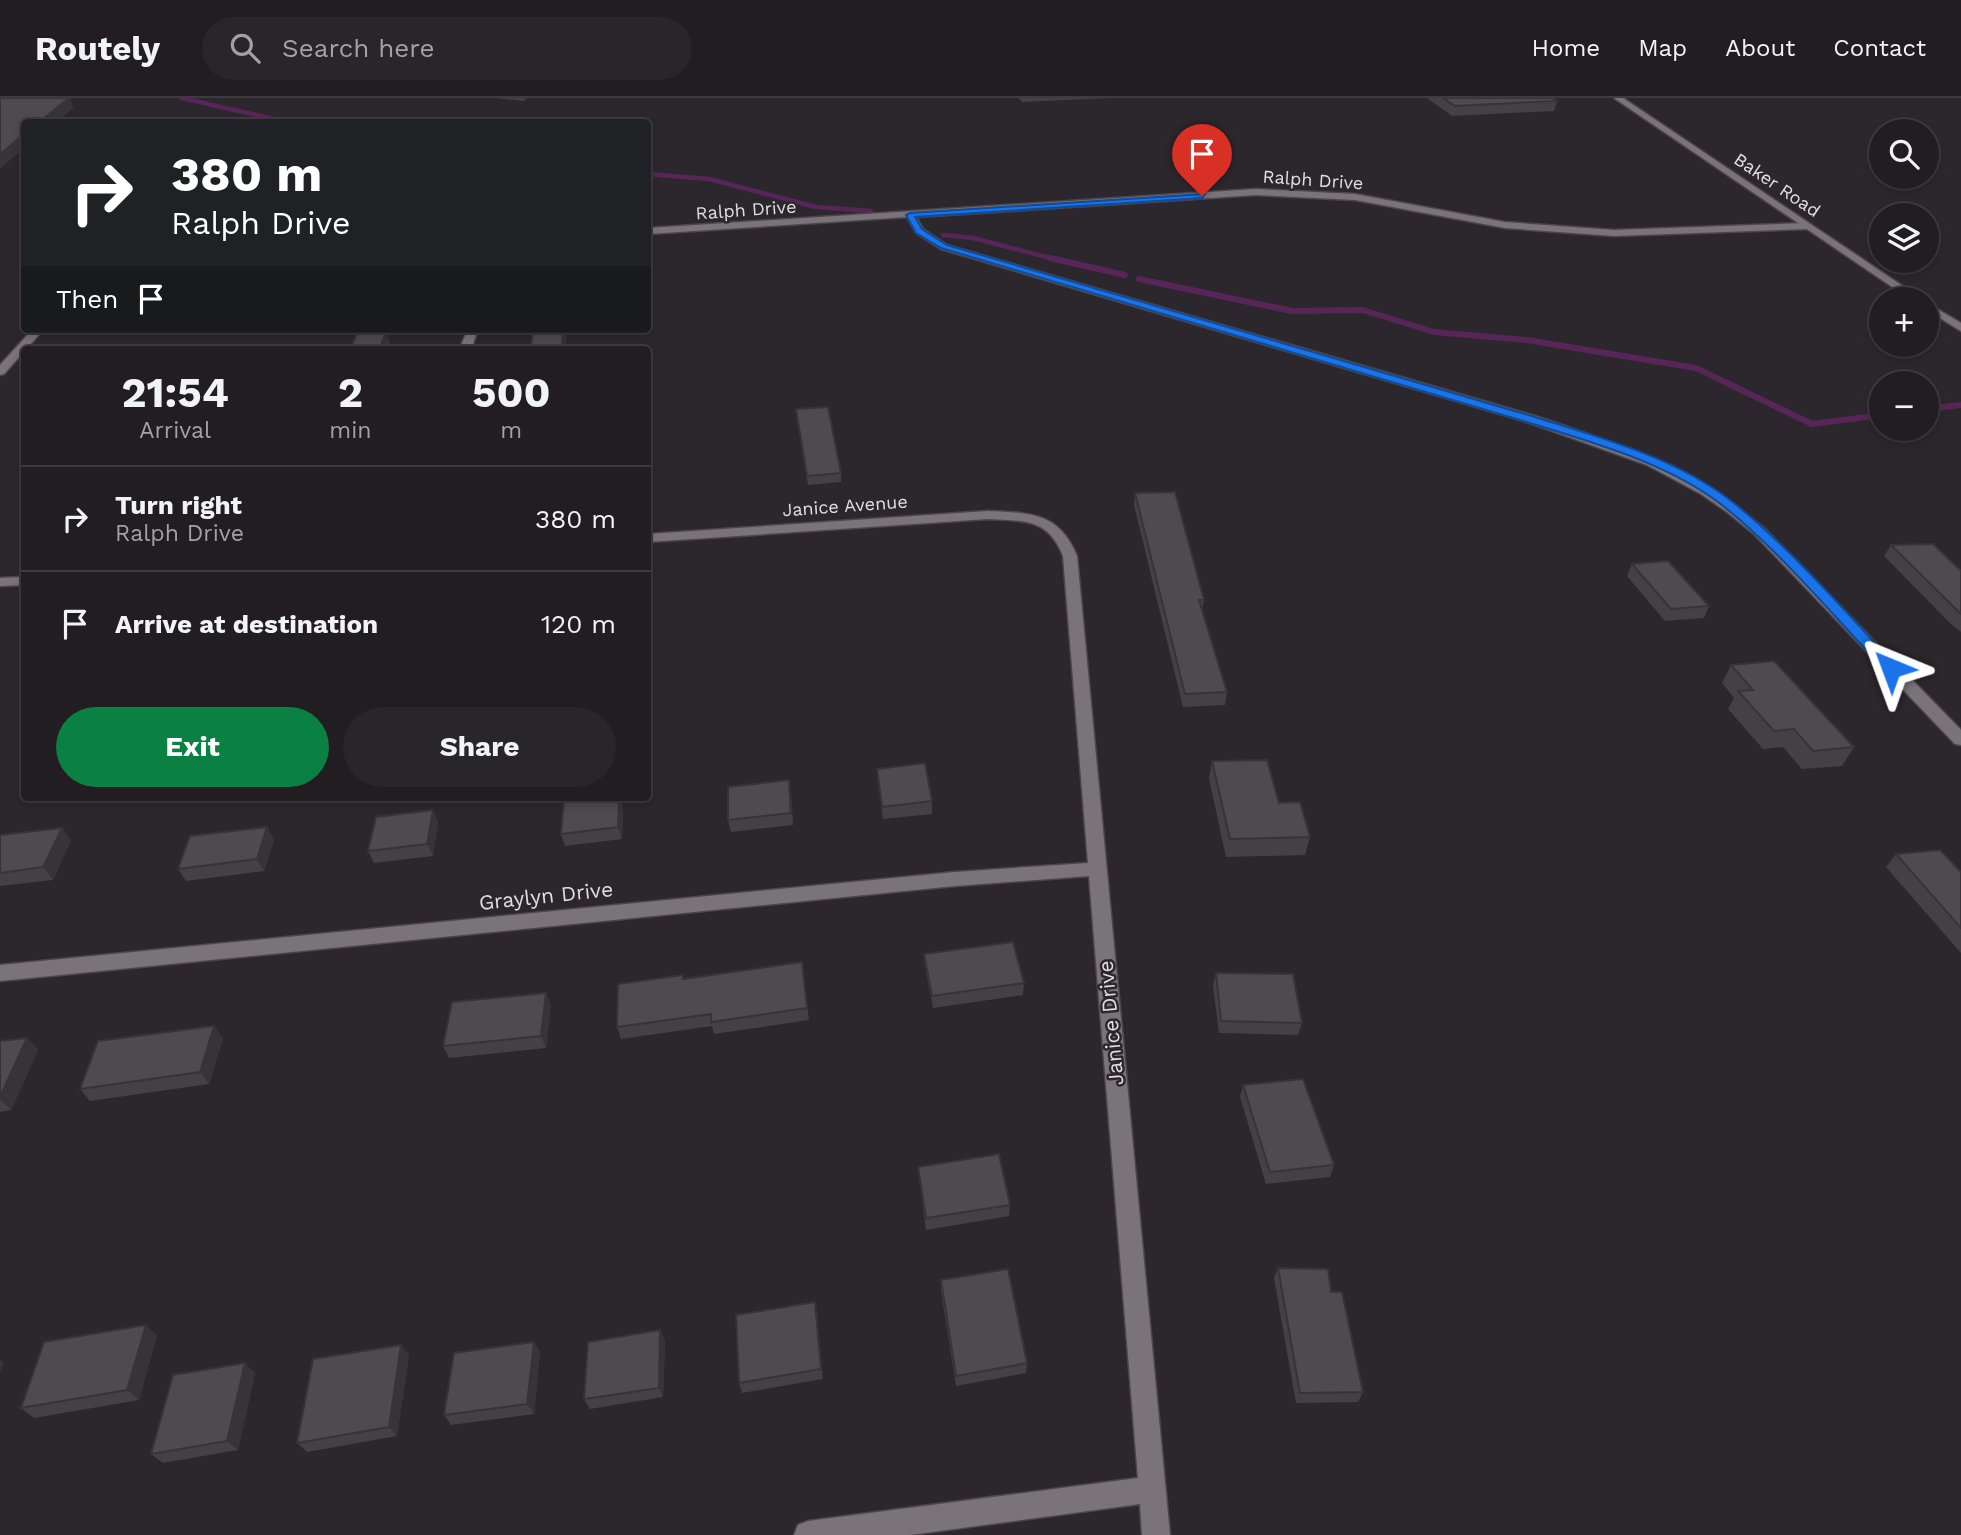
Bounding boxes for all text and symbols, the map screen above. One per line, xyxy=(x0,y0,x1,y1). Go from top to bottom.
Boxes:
search box xyxy=(202,17,692,80)
text: Routely xyxy=(35,29,160,68)
icon: search xyxy=(226,29,264,67)
text: Search here xyxy=(282,33,434,63)
text: Home xyxy=(1532,34,1600,62)
text: Map xyxy=(1638,34,1687,62)
text: About xyxy=(1725,34,1795,62)
text: Contact xyxy=(1833,34,1926,62)
map controls xyxy=(1869,119,1939,441)
button: search xyxy=(1869,119,1939,189)
pin xyxy=(1172,124,1232,196)
icon: arrive xyxy=(1183,135,1221,173)
text: 380 m xyxy=(171,145,322,203)
icon: right xyxy=(56,147,147,238)
street label: Baker Road xyxy=(1730,148,1824,221)
street label: Ralph Drive xyxy=(1262,166,1364,193)
street label: Ralph Drive xyxy=(695,196,797,223)
button: layers xyxy=(1869,203,1939,273)
text: Ralph Drive xyxy=(171,204,351,242)
icon: arrive xyxy=(132,280,170,318)
text: Then xyxy=(56,284,118,314)
button: + xyxy=(1869,287,1939,357)
text: 21:54 xyxy=(121,368,229,417)
text: 2 xyxy=(338,368,363,417)
text: 500 xyxy=(472,368,551,417)
button: − xyxy=(1869,371,1939,441)
text: Arrival xyxy=(139,417,211,444)
text: min xyxy=(329,417,372,444)
text: m xyxy=(500,417,522,444)
text: Turn right xyxy=(115,490,242,520)
street label: Janice Avenue xyxy=(782,491,908,520)
icon: right xyxy=(56,500,94,538)
text: 380 m xyxy=(535,504,616,534)
text: Ralph Drive xyxy=(115,520,244,547)
icon: arrive xyxy=(56,605,94,643)
text: Arrive at destination xyxy=(115,609,378,639)
text: 120 m xyxy=(541,609,616,639)
position arrow xyxy=(1854,631,1928,705)
button: Exit xyxy=(56,707,329,787)
button: Share xyxy=(343,707,616,787)
street label: Graylyn Drive xyxy=(478,876,614,915)
street label: Janice Drive xyxy=(1093,960,1128,1087)

